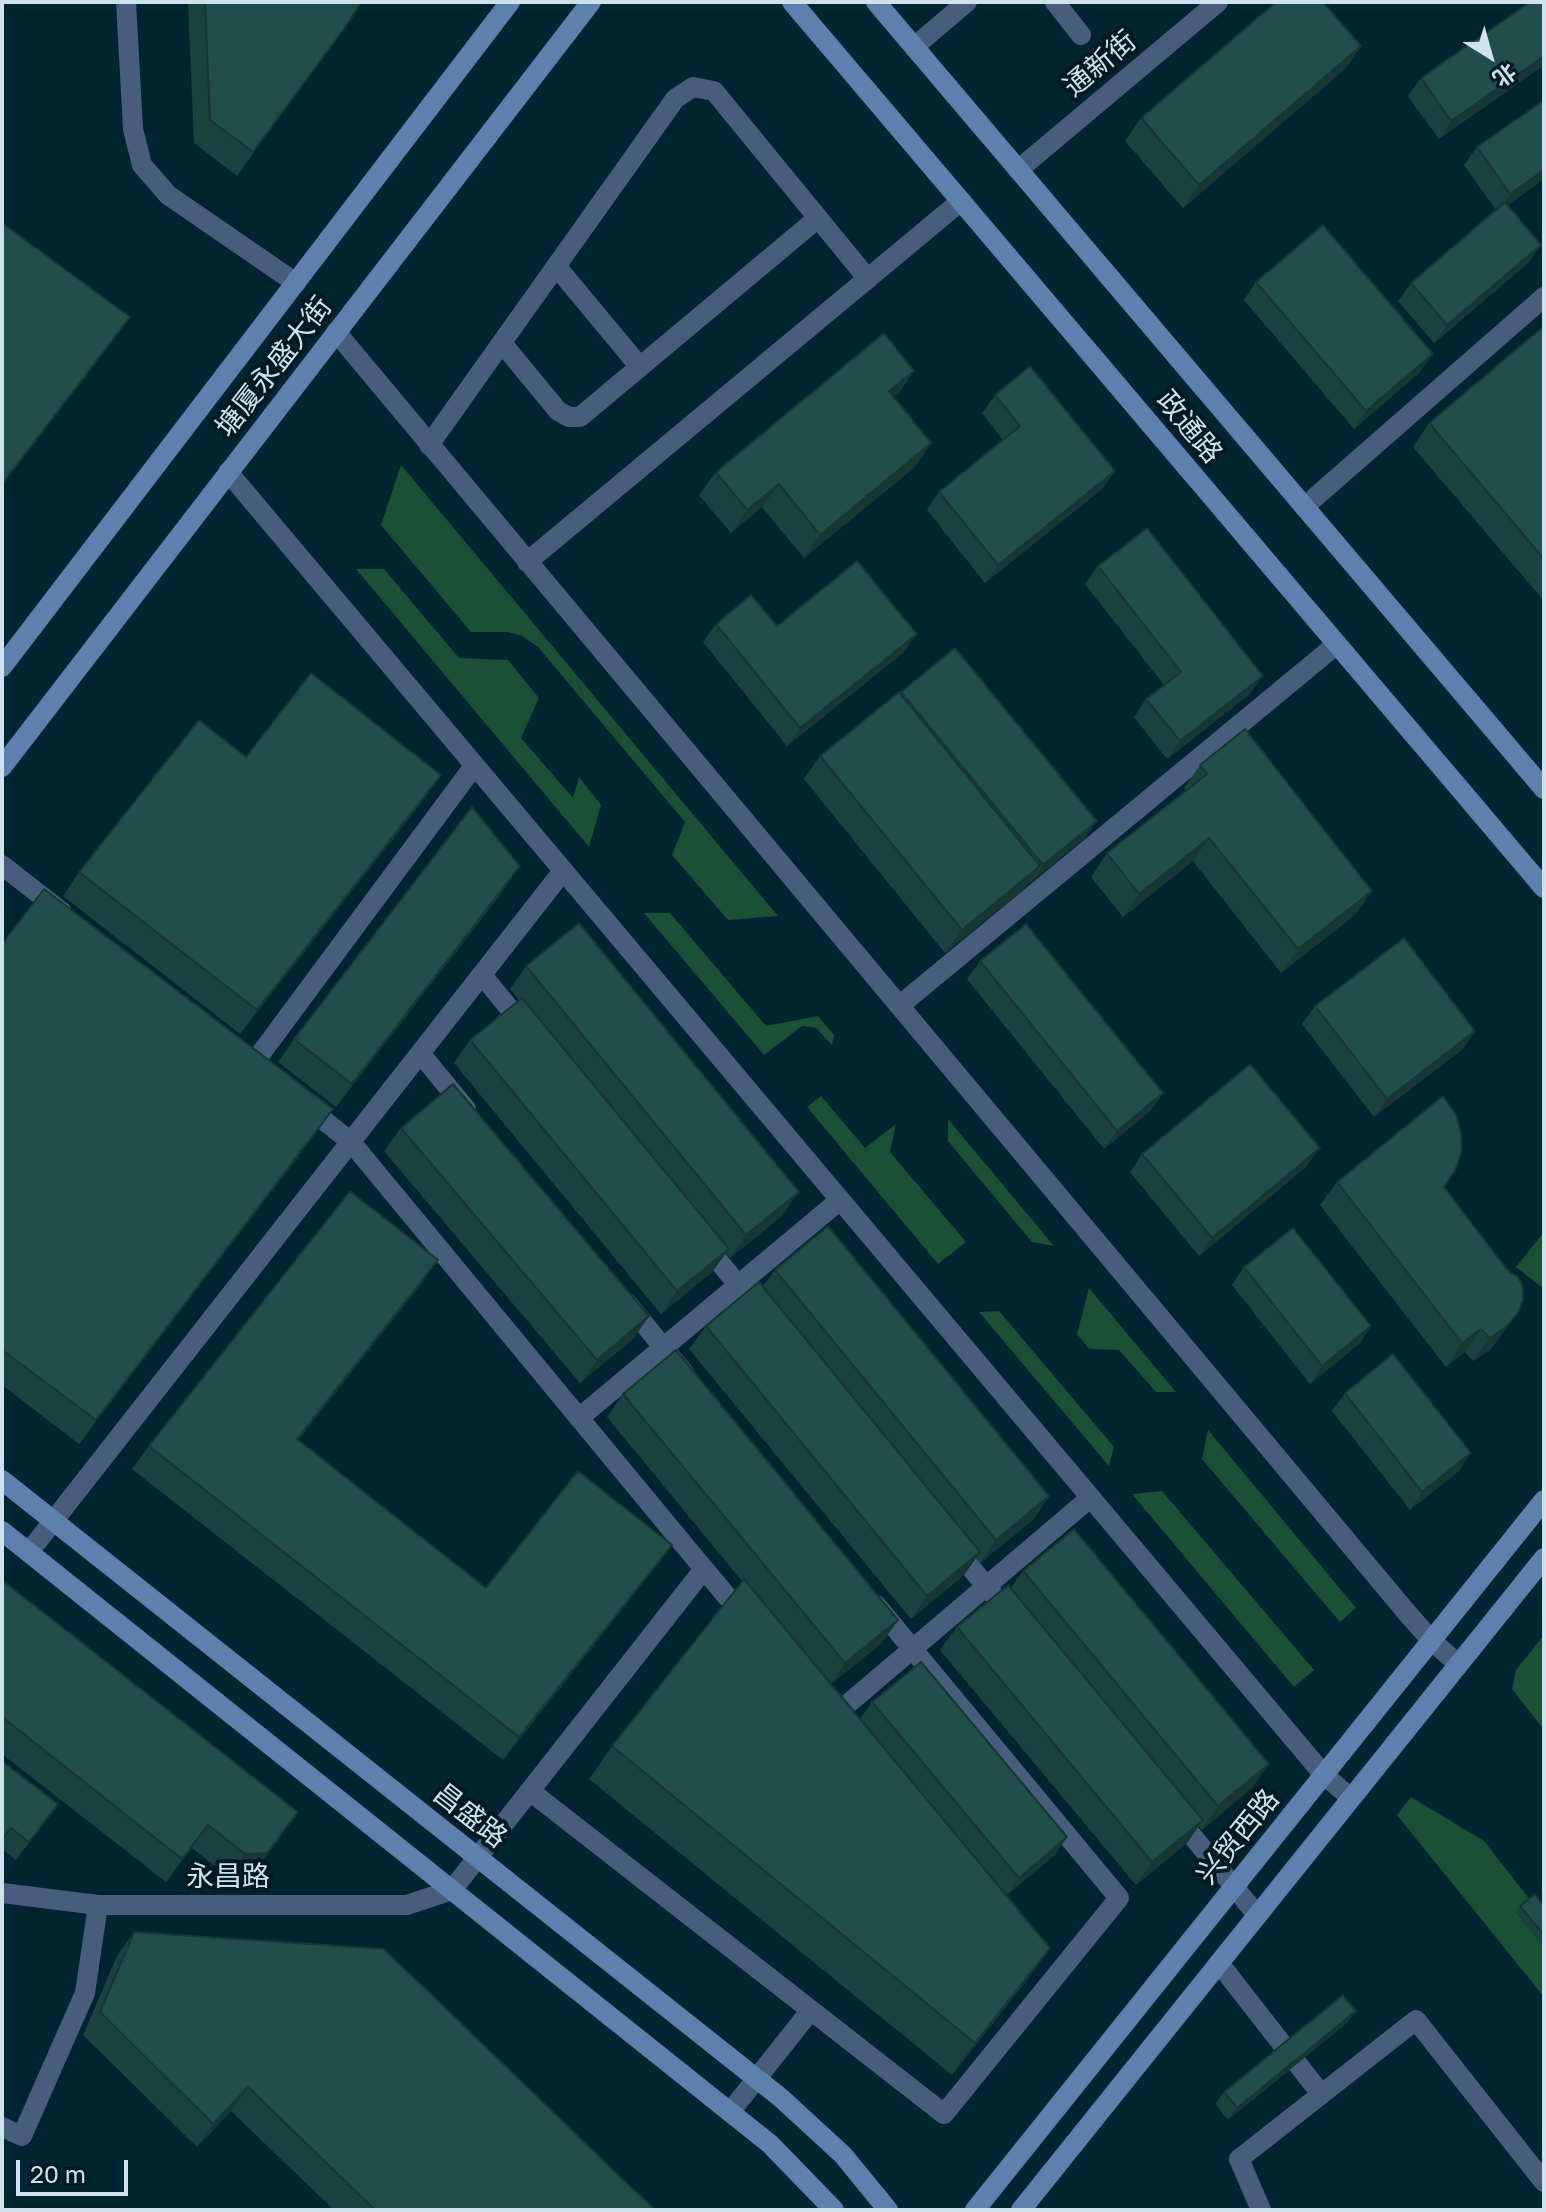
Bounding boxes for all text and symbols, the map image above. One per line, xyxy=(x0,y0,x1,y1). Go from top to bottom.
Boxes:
north arrow xyxy=(1450,16,1530,96)
street label: 通新街 xyxy=(1057,24,1143,104)
text: 北 xyxy=(1488,58,1522,93)
street label: 塘厦永盛大街 xyxy=(209,290,339,444)
street label: 政通路 xyxy=(1149,384,1229,470)
street label: 昌盛路 xyxy=(427,1777,513,1855)
street label: 兴贸西路 xyxy=(1190,1783,1286,1891)
street label: 永昌路 xyxy=(186,1860,270,1894)
scale bar xyxy=(20,2144,132,2194)
text: 20 m xyxy=(30,2159,86,2188)

